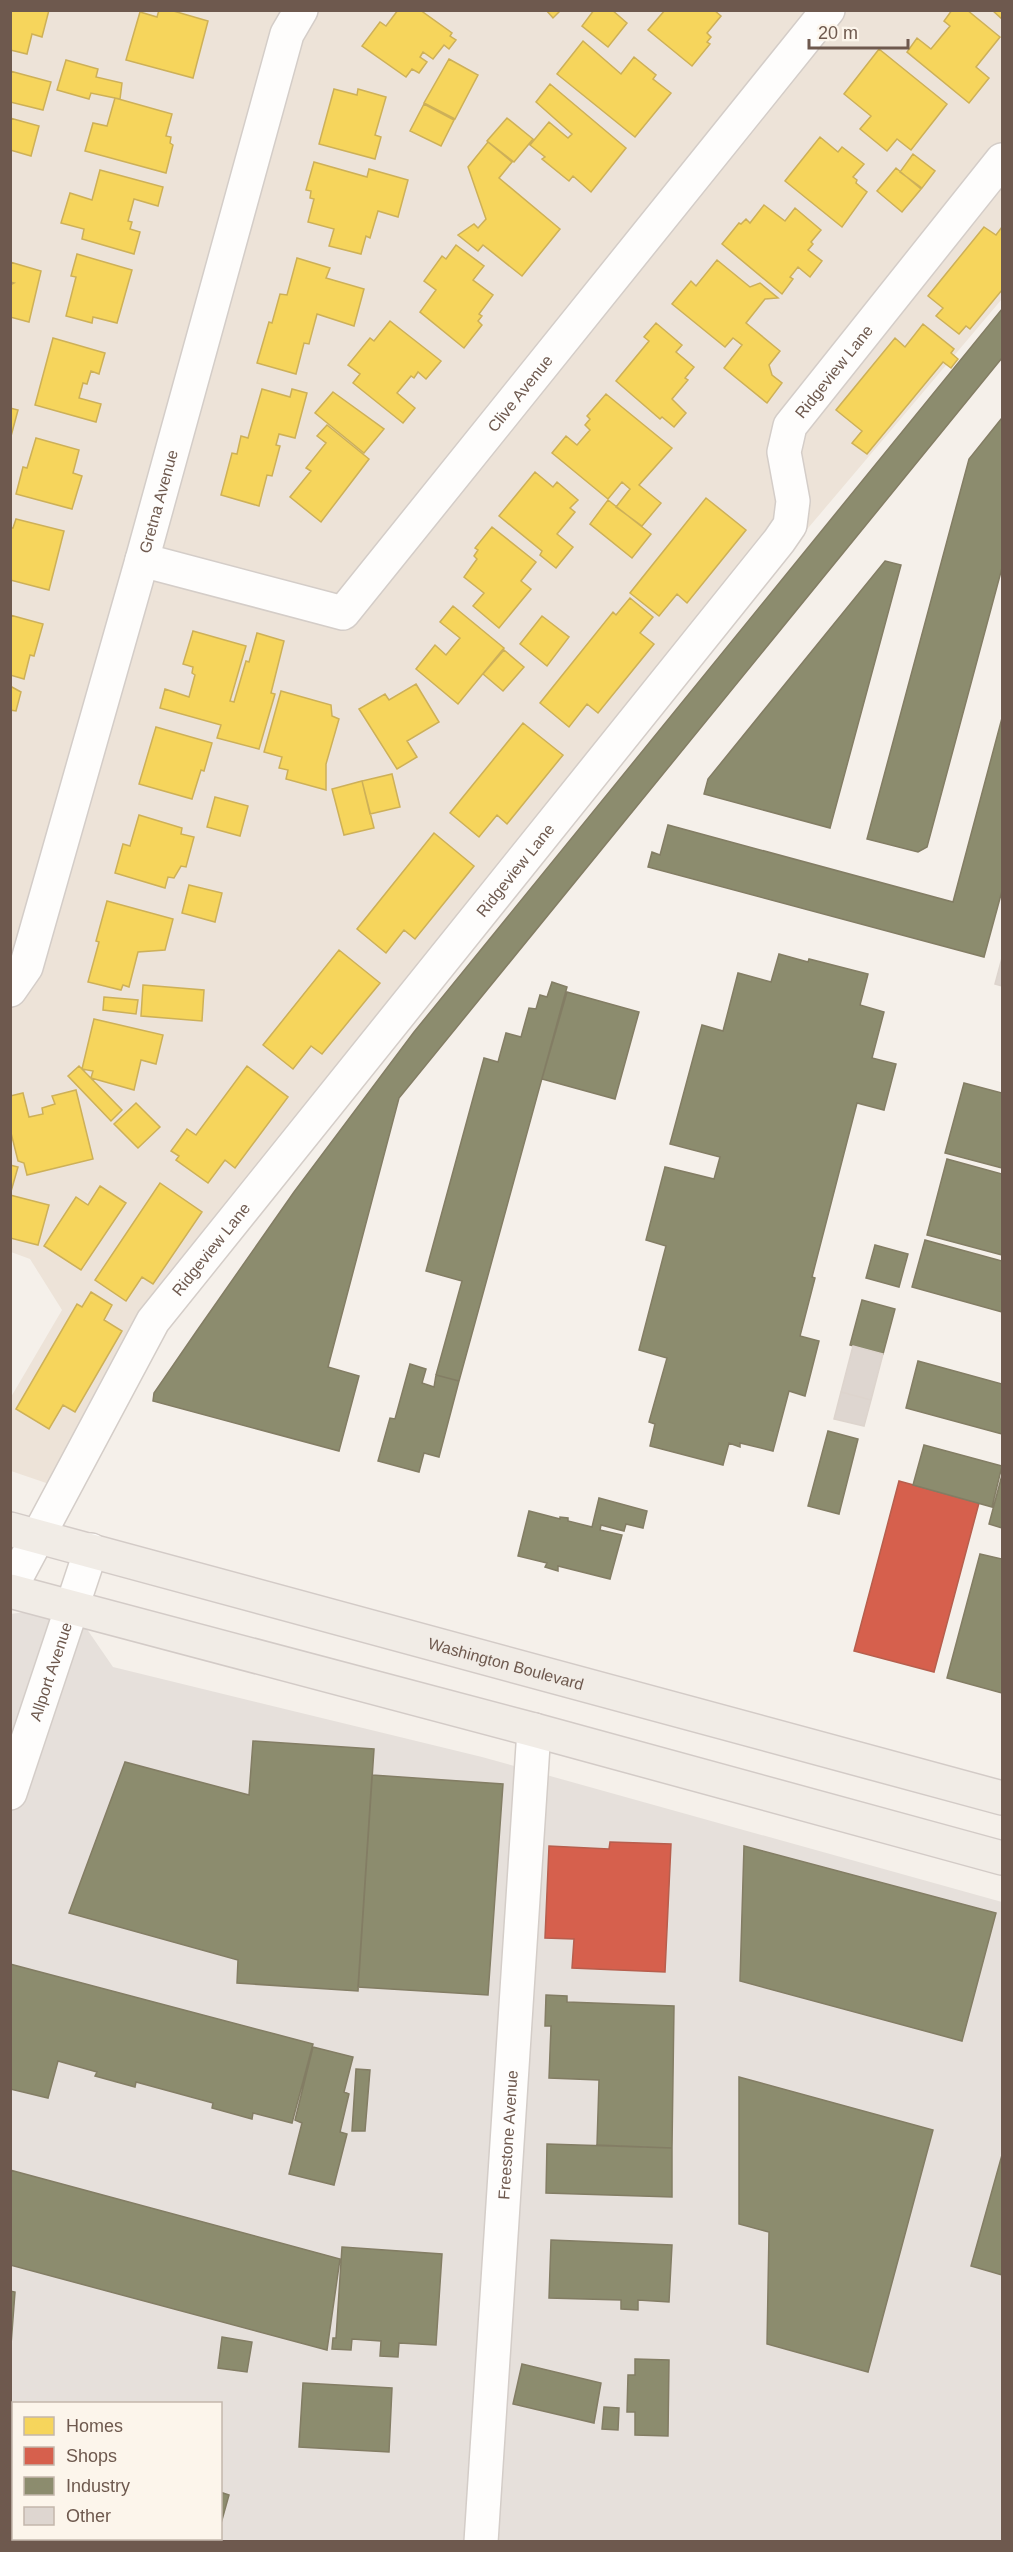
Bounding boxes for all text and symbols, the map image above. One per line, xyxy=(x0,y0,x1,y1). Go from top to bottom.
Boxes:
scale bar xyxy=(809,12,908,50)
text: 20 m xyxy=(818,23,858,43)
street label: Ridgeview Lane xyxy=(792,322,876,421)
street label: Clive Avenue xyxy=(484,352,556,435)
street label: Gretna Avenue xyxy=(136,448,181,555)
street label: Ridgeview Lane xyxy=(473,821,558,920)
street label: Ridgeview Lane xyxy=(169,1200,253,1299)
street label: Allport Avenue xyxy=(27,1620,75,1723)
street label: Washington Boulevard xyxy=(426,1635,586,1693)
street label: Freestone Avenue xyxy=(495,2070,521,2200)
legend xyxy=(12,2402,222,2540)
text: Homes xyxy=(66,2416,123,2436)
text: Shops xyxy=(66,2446,117,2466)
text: Industry xyxy=(66,2476,130,2496)
text: Other xyxy=(66,2506,111,2526)

